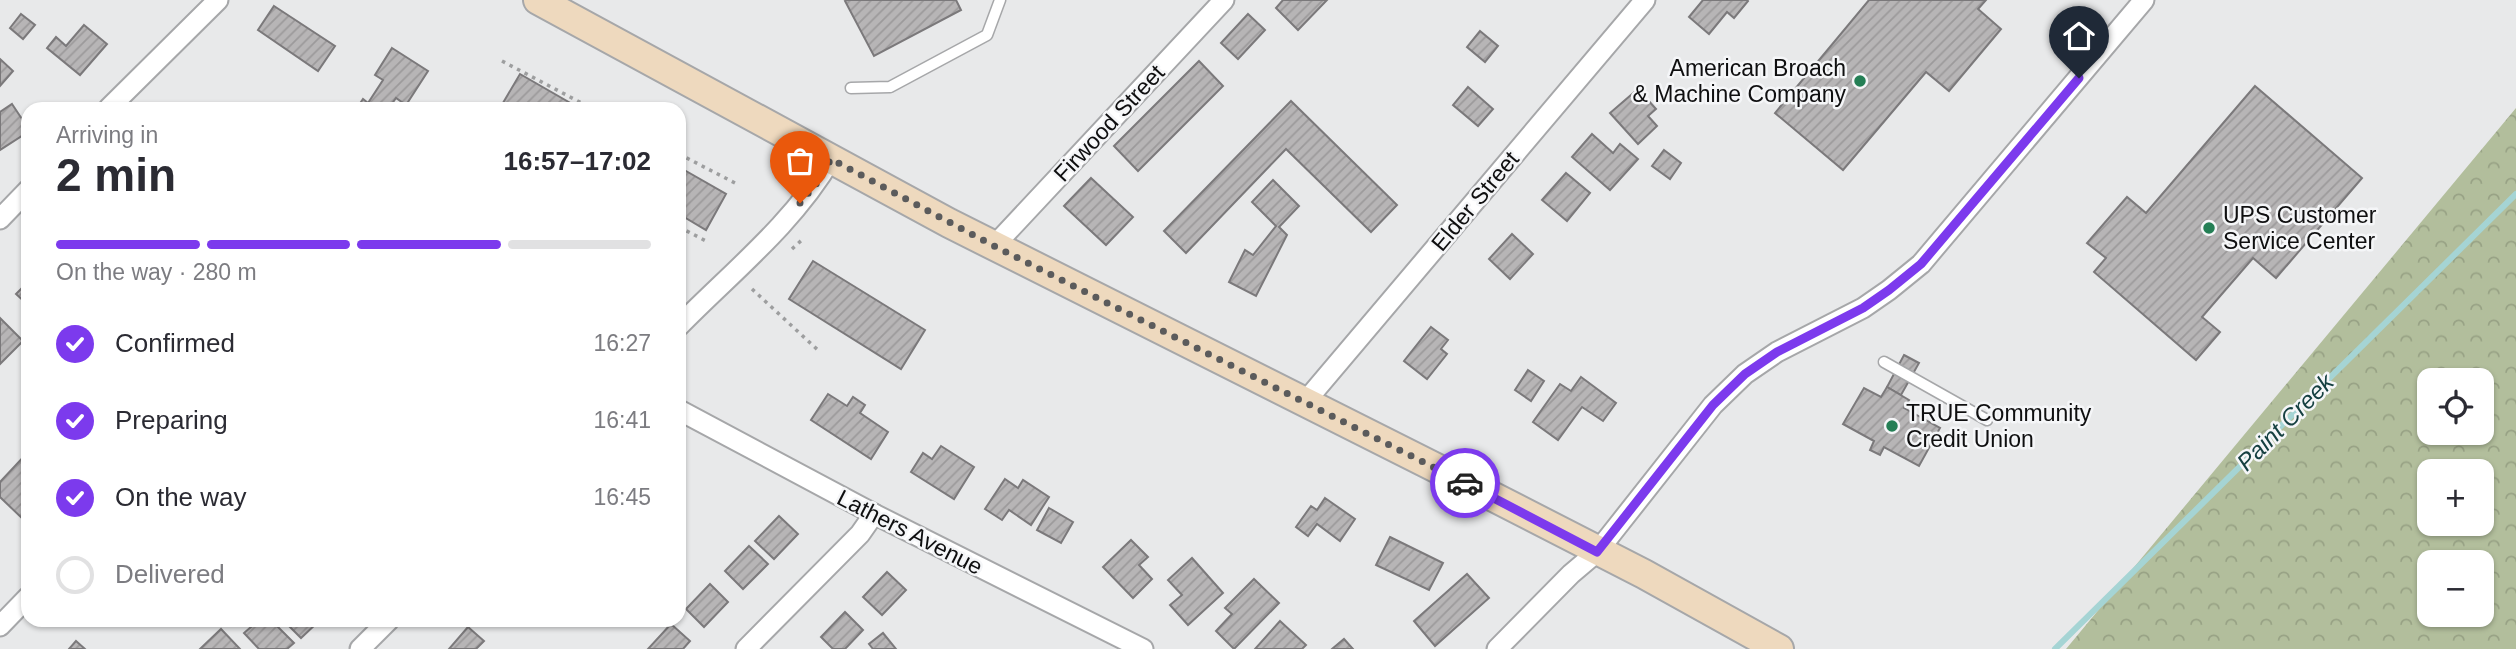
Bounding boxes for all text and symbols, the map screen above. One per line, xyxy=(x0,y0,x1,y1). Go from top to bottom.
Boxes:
pin xyxy=(2049,6,2109,78)
icon: home xyxy=(2060,17,2098,55)
place label: American Broach & Machine Company xyxy=(1633,55,1846,107)
street label: Firwood Street xyxy=(1048,59,1170,187)
marker: American Broach & Machine Company xyxy=(1852,73,1868,89)
text: Arriving in xyxy=(56,122,158,148)
pin xyxy=(770,131,830,203)
icon: bag xyxy=(781,142,819,180)
text: 16:57–17:02 xyxy=(504,146,651,176)
street label: Elder Street xyxy=(1426,146,1524,256)
text: 2 min xyxy=(56,149,176,201)
place label: UPS Customer Service Center xyxy=(2223,202,2377,254)
marker: UPS Customer Service Center xyxy=(2201,220,2217,236)
text: On the way · 280 m xyxy=(56,259,257,285)
icon: check xyxy=(56,325,94,363)
text: Confirmed xyxy=(115,328,235,358)
text: 16:27 xyxy=(593,330,651,356)
water label: Paint Creek xyxy=(2231,367,2340,476)
map controls xyxy=(2417,368,2494,627)
button: locate xyxy=(2417,368,2494,445)
place label: TRUE Community Credit Union xyxy=(1906,400,2092,452)
icon: check xyxy=(56,402,94,440)
text: Preparing xyxy=(115,405,228,435)
text: 16:41 xyxy=(593,407,651,433)
marker: TRUE Community Credit Union xyxy=(1884,418,1900,434)
courier xyxy=(1430,448,1500,518)
button: + xyxy=(2417,459,2494,536)
icon: car xyxy=(1446,464,1484,502)
icon: check xyxy=(56,479,94,517)
text: On the way xyxy=(115,482,247,512)
text: 16:45 xyxy=(593,484,651,510)
street label: Lathers Avenue xyxy=(833,484,987,580)
button: − xyxy=(2417,550,2494,627)
text: Delivered xyxy=(115,559,225,589)

